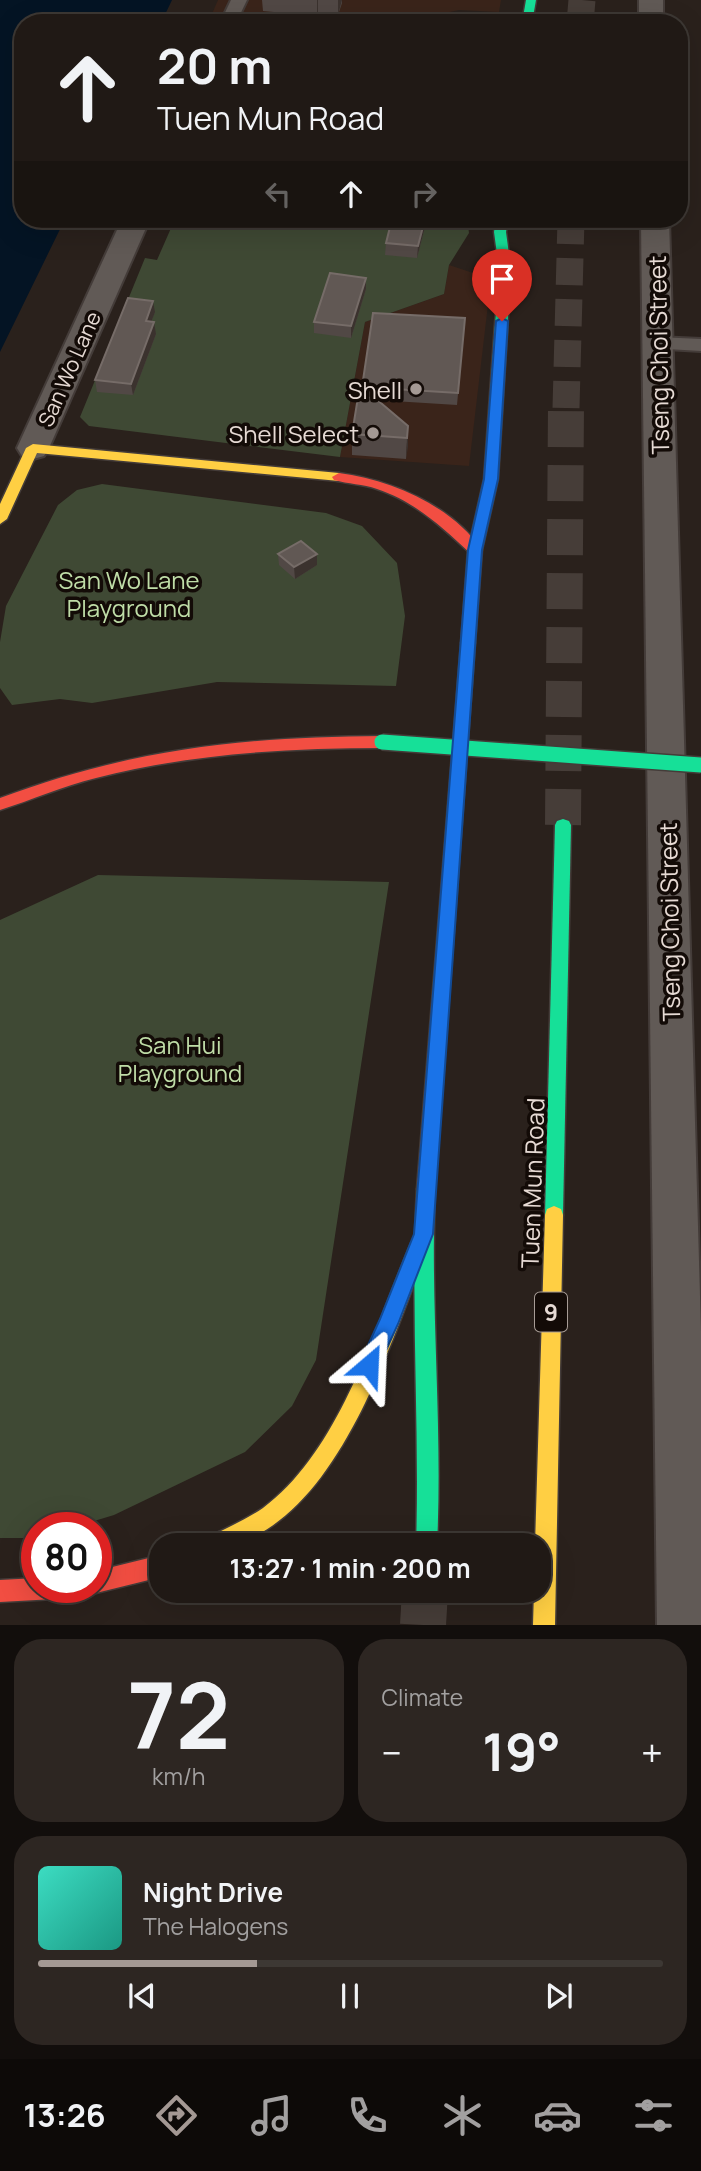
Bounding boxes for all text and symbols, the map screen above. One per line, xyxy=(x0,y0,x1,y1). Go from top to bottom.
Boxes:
text: 20 m xyxy=(157,32,272,99)
icon: ahead xyxy=(42,42,133,133)
text: Tuen Mun Road xyxy=(157,96,384,140)
icon: left xyxy=(259,175,297,213)
icon: ahead xyxy=(332,175,370,213)
icon: right xyxy=(405,175,443,213)
pin xyxy=(472,249,532,321)
street label: Tseng Choi Street xyxy=(640,255,676,455)
icon: arrive xyxy=(483,260,521,298)
street label: San Wo Lane xyxy=(31,307,107,431)
place label: Shell xyxy=(348,373,402,406)
marker: Shell xyxy=(408,381,424,397)
place label: Shell Select xyxy=(229,417,359,450)
marker: Shell Select xyxy=(365,425,381,441)
park label: San Wo Lane Playground xyxy=(59,563,199,624)
street label: Tseng Choi Street xyxy=(651,822,687,1022)
park label: San Hui Playground xyxy=(118,1028,242,1089)
street label: Tuen Mun Road xyxy=(513,1097,551,1269)
road number: 9 xyxy=(535,1292,567,1331)
position arrow xyxy=(332,1328,406,1402)
speed limit sign: 80 xyxy=(21,1512,112,1603)
text: 13:27 · 1 min · 200 m xyxy=(229,1550,471,1586)
text: 72 xyxy=(127,1652,230,1776)
text: Climate xyxy=(382,1681,463,1713)
text: 19° xyxy=(482,1716,561,1787)
text: − xyxy=(382,1726,402,1778)
text: + xyxy=(641,1726,663,1778)
text: km/h xyxy=(152,1760,206,1792)
text: Night Drive xyxy=(143,1874,283,1910)
text: The Halogens xyxy=(143,1910,288,1942)
icon: previous xyxy=(123,1977,161,2015)
icon: pause xyxy=(331,1977,369,2015)
icon: next xyxy=(540,1977,578,2015)
icon: directions xyxy=(152,2091,201,2140)
icon: music xyxy=(247,2091,296,2140)
icon: phone xyxy=(343,2091,392,2140)
icon: climate xyxy=(438,2091,487,2140)
icon: car xyxy=(533,2091,582,2140)
icon: filters xyxy=(629,2091,678,2140)
text: 13:26 xyxy=(23,2093,106,2137)

